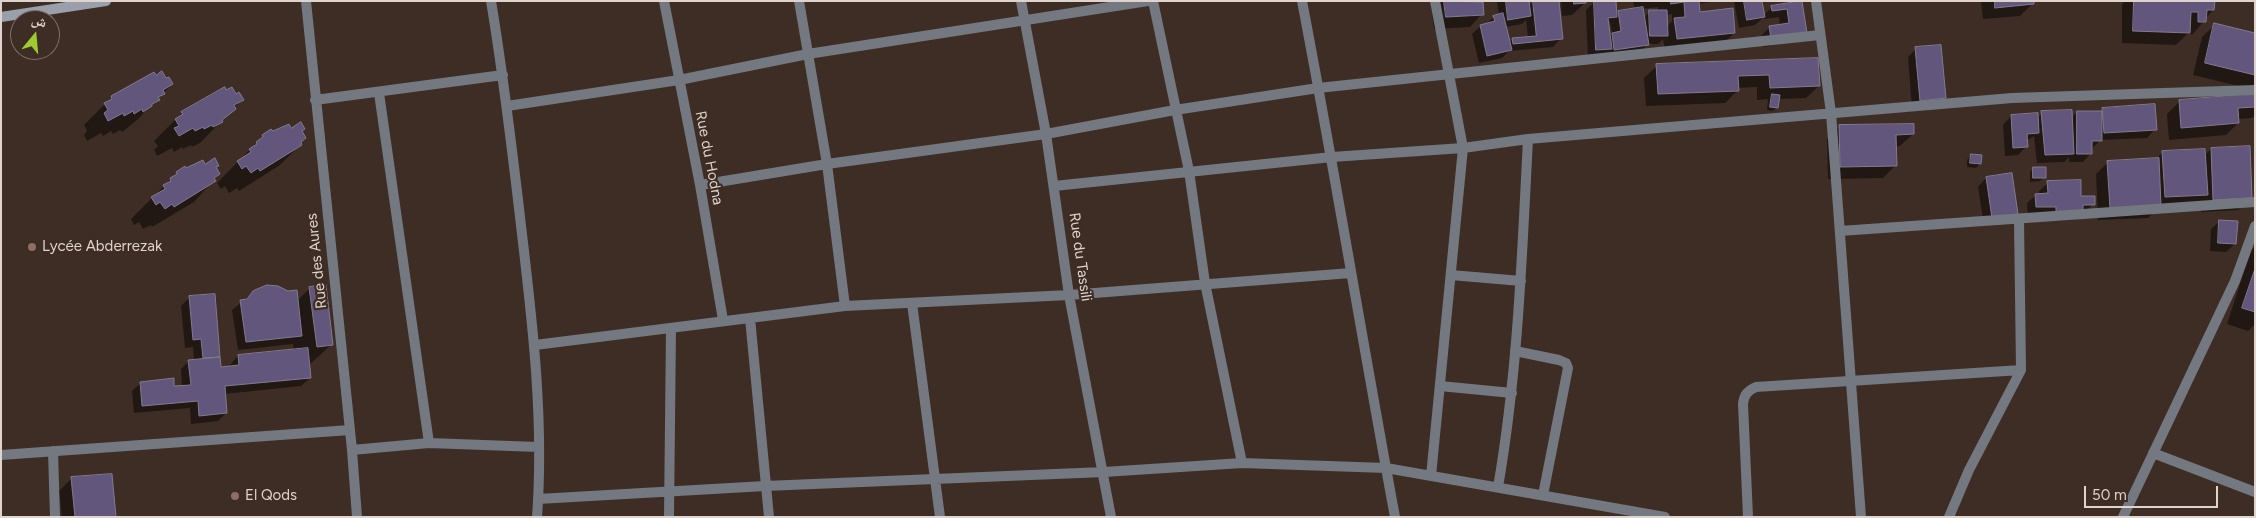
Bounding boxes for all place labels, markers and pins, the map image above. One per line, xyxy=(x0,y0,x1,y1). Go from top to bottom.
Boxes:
place label: Lycée Abderrezak xyxy=(42,238,162,256)
marker: Lycée Abderrezak xyxy=(26,241,38,253)
place label: El Qods xyxy=(245,487,297,505)
marker: El Qods xyxy=(229,490,241,502)

